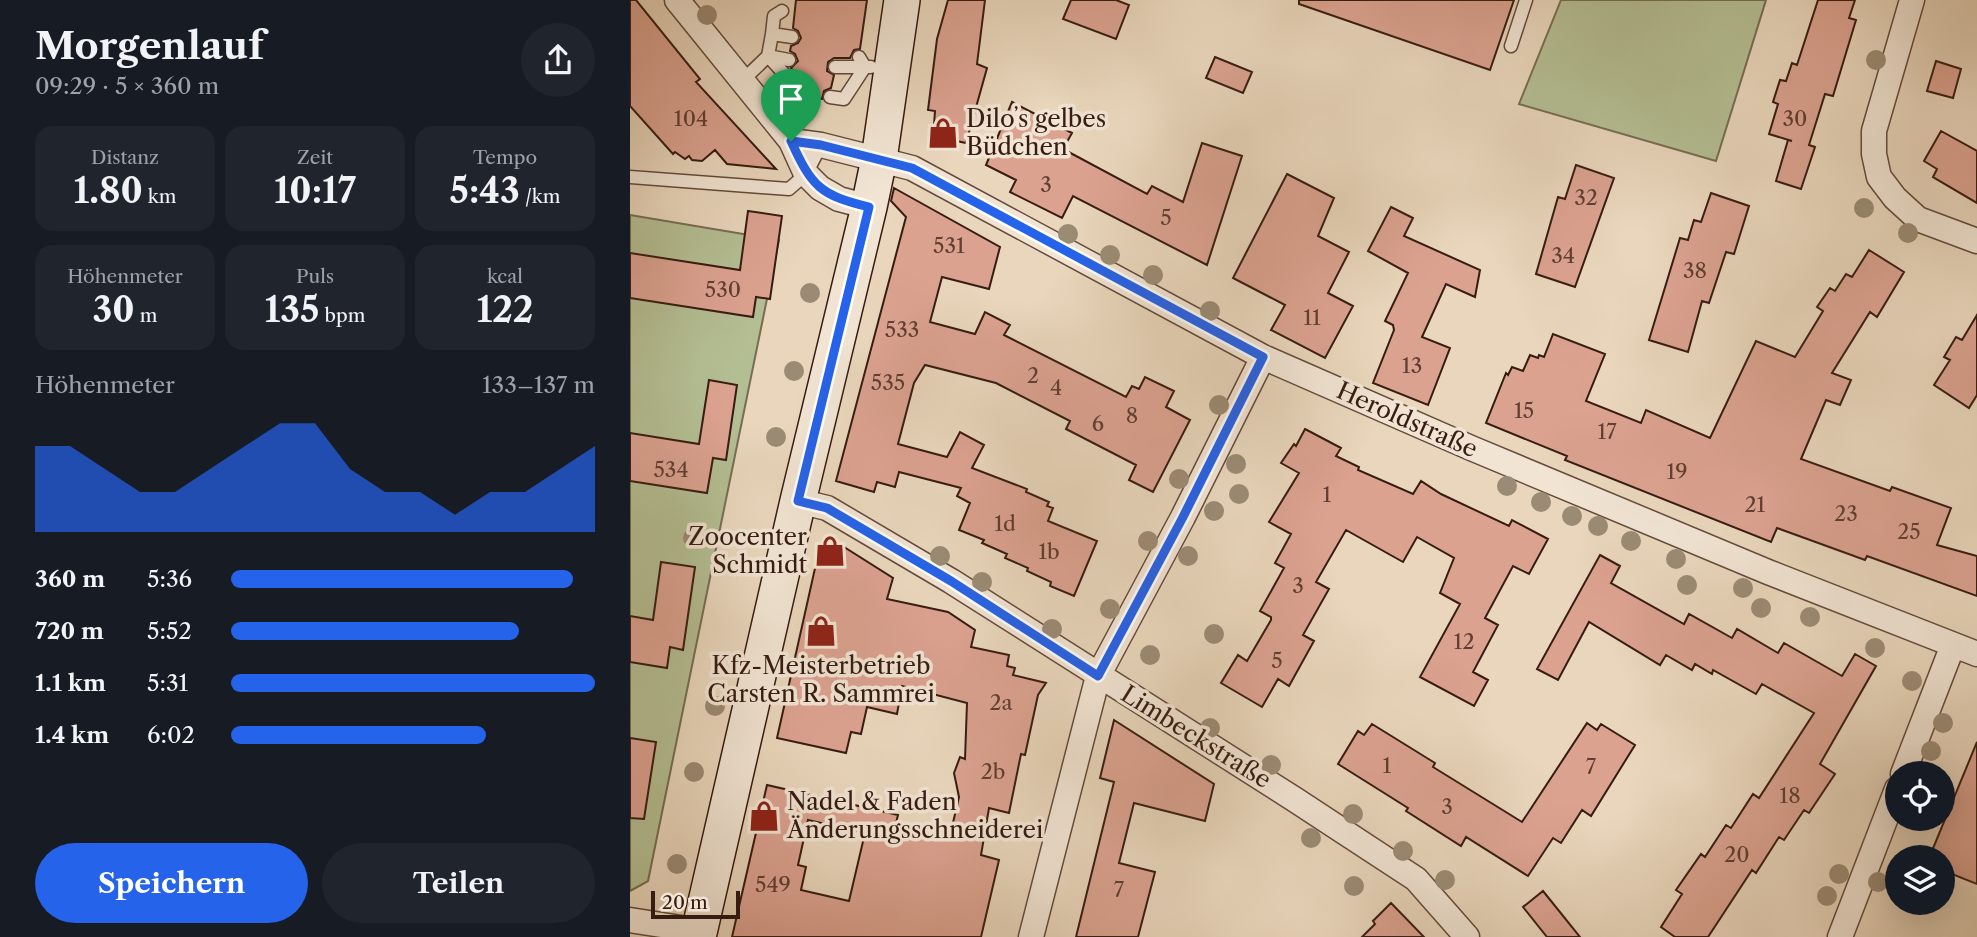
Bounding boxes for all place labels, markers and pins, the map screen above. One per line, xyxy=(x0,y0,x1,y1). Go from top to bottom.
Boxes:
pin xyxy=(761,69,821,141)
place label: Diloʼs gelbes Büdchen xyxy=(966,104,1106,161)
shop icon: Diloʼs gelbes Büdchen xyxy=(926,116,960,150)
place label: Zoocenter Schmidt xyxy=(688,522,808,579)
shop icon: Zoocenter Schmidt xyxy=(813,534,847,568)
shop icon: Kfz-Meisterbetrieb Carsten R. Sammrei xyxy=(804,614,838,648)
place label: Kfz-Meisterbetrieb Carsten R. Sammrei xyxy=(707,651,935,708)
place label: Nadel & Faden Änderungsschneiderei xyxy=(786,787,1043,844)
shop icon: Nadel & Faden Änderungsschneiderei xyxy=(747,799,781,833)

